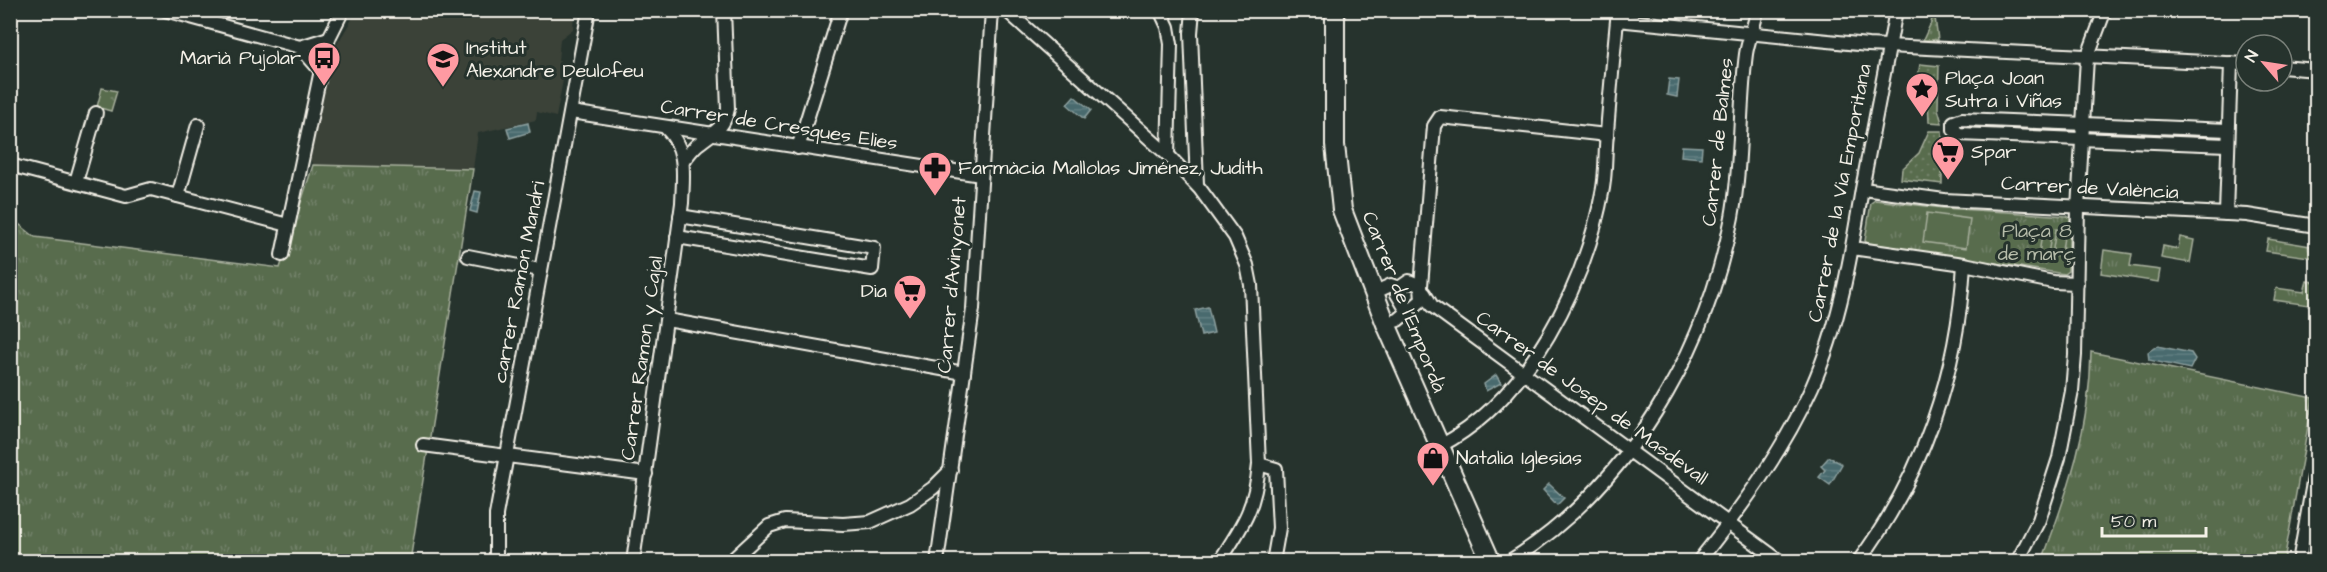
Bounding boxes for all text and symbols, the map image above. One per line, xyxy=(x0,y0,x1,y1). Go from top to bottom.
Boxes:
north arrow xyxy=(2234,33,2294,93)
place label: Institut Alexandre Deulofeu xyxy=(466,34,644,85)
bus stop icon: Marià Pujolar xyxy=(306,40,342,87)
school or university icon: Institut Alexandre Deulofeu xyxy=(425,41,461,88)
place label: Marià Pujolar xyxy=(180,44,301,72)
text: N xyxy=(2240,46,2264,66)
street label: Carrer de Balmes xyxy=(1695,56,1741,228)
street label: Carrer de la Via Emporitana xyxy=(1801,61,1879,325)
place label: Plaça Joan Sutra i Viñas xyxy=(1945,64,2062,115)
place icon: Plaça Joan Sutra i Viñas xyxy=(1904,71,1940,118)
street label: Carrer de Cresques Elies xyxy=(658,92,900,158)
supermarket icon: Spar xyxy=(1930,134,1966,181)
place label: Spar xyxy=(1971,138,2016,166)
pharmacy icon: Farmàcia Mallolas Jiménez, Judith xyxy=(917,150,953,197)
place label: Farmàcia Mallolas Jiménez, Judith xyxy=(958,154,1263,182)
street label: Carrer de València xyxy=(2000,169,2180,207)
street label: carrer Ramon Mandri xyxy=(486,179,552,385)
street label: Carrer d'Avinyonet xyxy=(930,196,975,375)
street label: Carrer de l'Empordà xyxy=(1355,207,1453,397)
park label: Plaça 8 de març xyxy=(1998,217,2077,268)
street label: Carrer Ramon y Cajal xyxy=(614,254,671,462)
supermarket icon: Dia xyxy=(892,273,928,320)
place label: Dia xyxy=(861,277,887,305)
street label: Carrer de Josep de Masdevall xyxy=(1470,304,1714,492)
shop icon: Natalia Iglesias xyxy=(1415,440,1451,487)
place label: Natalia Iglesias xyxy=(1456,444,1582,473)
scale bar xyxy=(2102,500,2206,538)
text: 50 m xyxy=(2111,509,2156,534)

